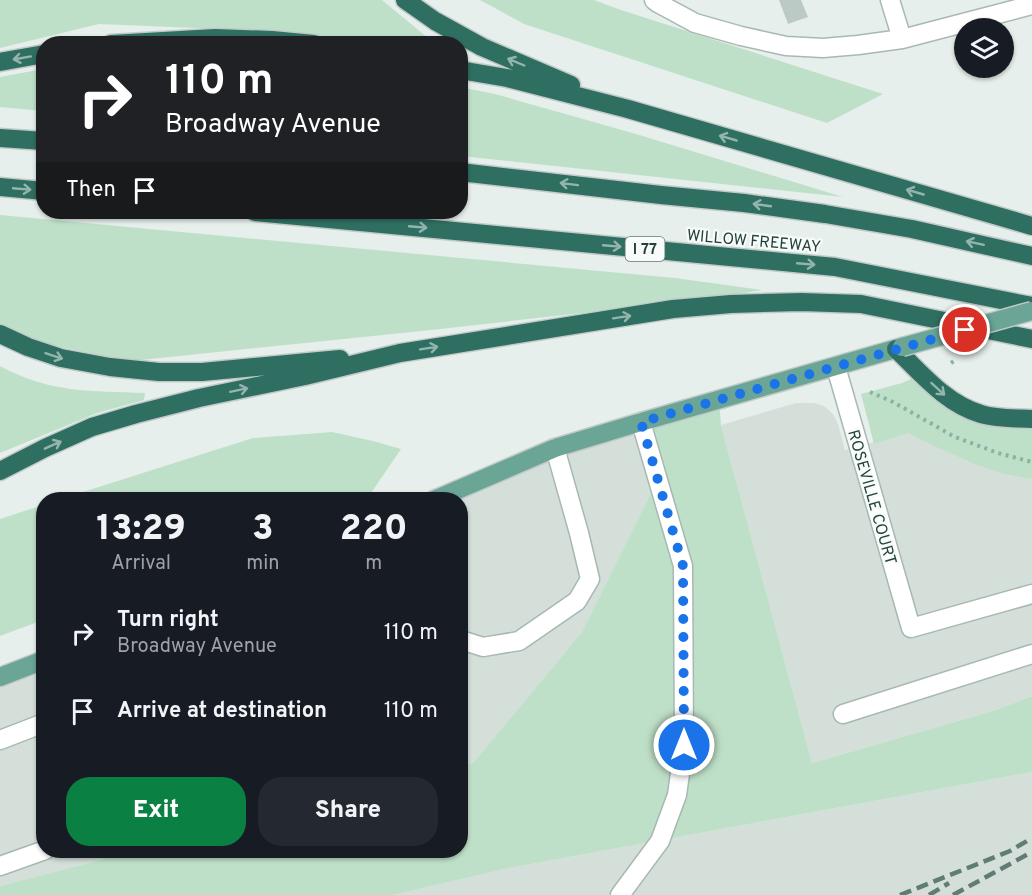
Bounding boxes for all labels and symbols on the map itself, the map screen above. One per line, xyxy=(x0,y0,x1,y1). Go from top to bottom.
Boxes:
one-way arrow xyxy=(12,53,32,64)
one-way arrow xyxy=(507,56,526,67)
one-way arrow xyxy=(719,132,738,143)
one-way arrow xyxy=(559,178,579,189)
one-way arrow xyxy=(11,184,31,195)
one-way arrow xyxy=(906,186,925,197)
one-way arrow xyxy=(753,200,773,211)
one-way arrow xyxy=(408,222,427,233)
street label: WILLOW FREEWAY xyxy=(686,226,822,258)
road number: I 77 xyxy=(626,237,664,261)
one-way arrow xyxy=(966,237,985,248)
one-way arrow xyxy=(602,241,622,252)
one-way arrow xyxy=(796,259,816,270)
pin xyxy=(939,304,990,355)
one-way arrow xyxy=(612,311,631,322)
one-way arrow xyxy=(419,343,439,354)
one-way arrow xyxy=(44,351,63,362)
one-way arrow xyxy=(930,382,945,396)
one-way arrow xyxy=(229,384,248,395)
street label: ROSEVILLE COURT xyxy=(842,428,900,567)
one-way arrow xyxy=(43,439,61,450)
position arrow xyxy=(652,713,716,777)

